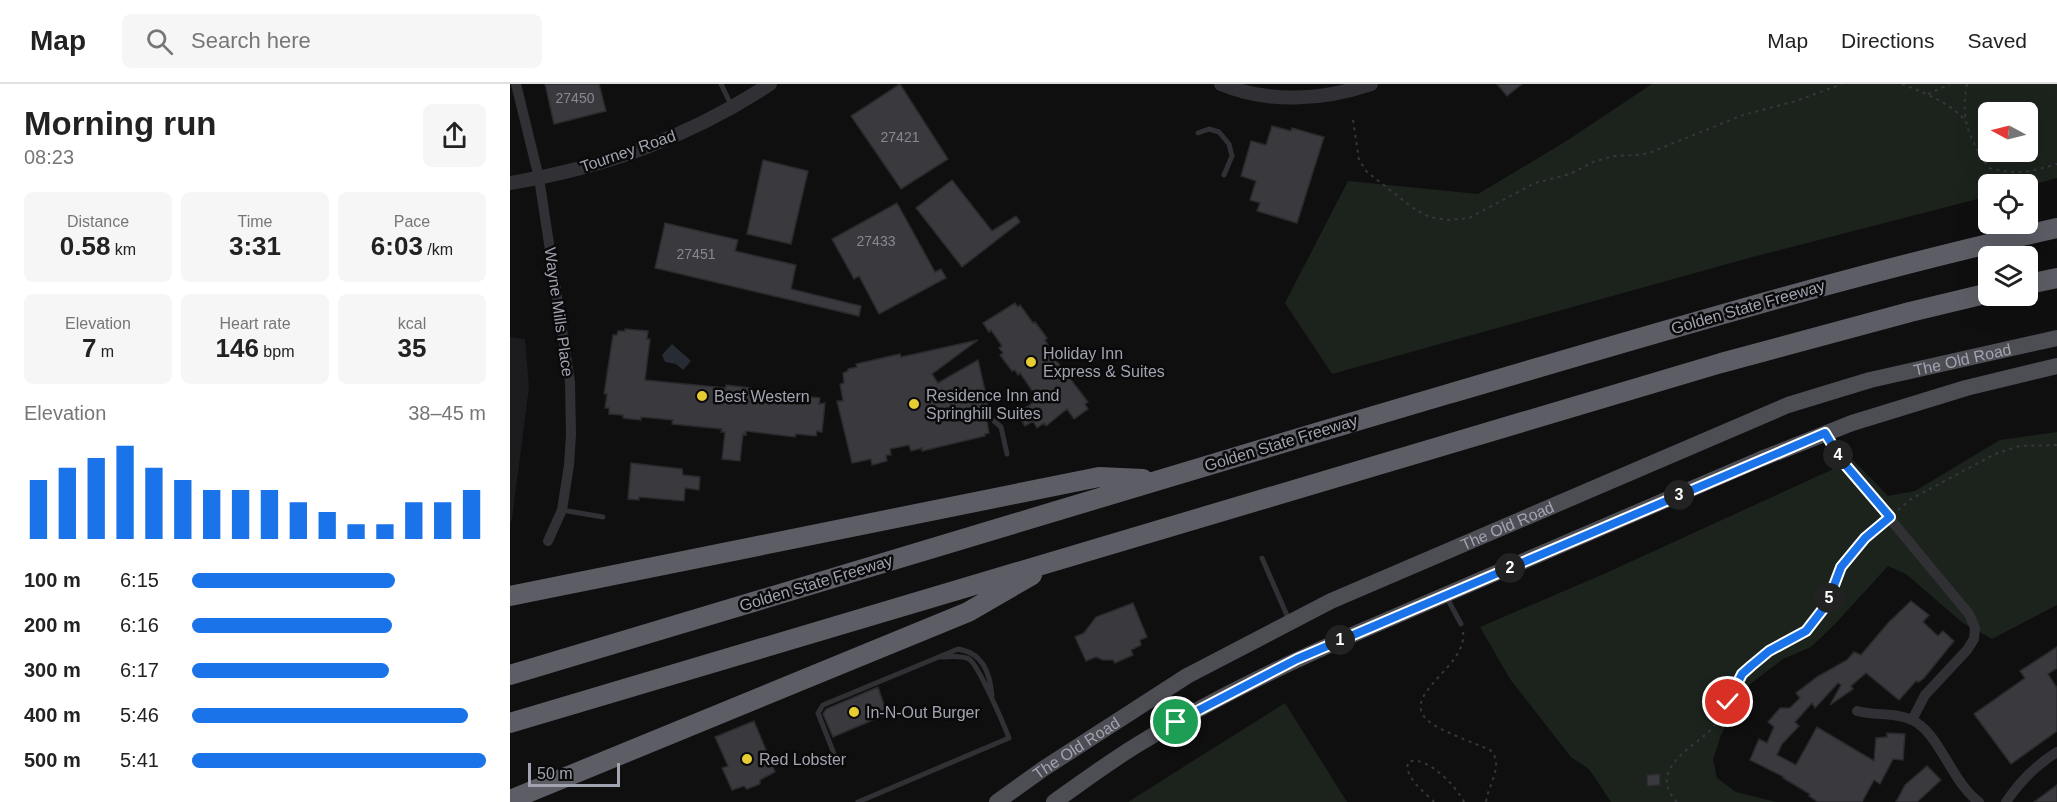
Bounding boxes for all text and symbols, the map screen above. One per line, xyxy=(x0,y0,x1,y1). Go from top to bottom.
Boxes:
search box xyxy=(122,14,542,68)
text: Map xyxy=(30,25,86,56)
icon: search xyxy=(143,25,176,58)
text: Search here xyxy=(191,28,311,53)
text: Map xyxy=(1767,29,1808,52)
text: Directions xyxy=(1841,29,1934,52)
text: Saved xyxy=(1967,29,2027,52)
house number: 27450 xyxy=(556,90,595,106)
north arrow xyxy=(1978,102,2038,162)
map controls xyxy=(1978,102,2038,306)
button: share xyxy=(423,104,486,167)
text: Morning run xyxy=(24,105,216,142)
street label: Tourney Road xyxy=(578,127,678,175)
house number: 27421 xyxy=(881,129,920,145)
text: 08:23 xyxy=(24,146,74,168)
button: locate xyxy=(1978,174,2038,234)
text: Distance xyxy=(67,213,129,230)
text: Time xyxy=(238,213,272,230)
text: Pace xyxy=(394,213,430,230)
text: 0.58 xyxy=(60,231,110,261)
text: 3:31 xyxy=(229,231,281,261)
text: 6:03 xyxy=(371,231,423,261)
house number: 27433 xyxy=(857,233,896,249)
text: km xyxy=(110,241,136,258)
text: /km xyxy=(423,241,453,258)
street label: Wayne Mills Place xyxy=(542,246,576,378)
house number: 27451 xyxy=(677,246,716,262)
button: layers xyxy=(1978,246,2038,306)
street label: Golden State Freeway xyxy=(1669,277,1827,337)
text: Elevation xyxy=(65,315,131,332)
text: Heart rate xyxy=(219,315,291,332)
text: kcal xyxy=(398,315,426,332)
text: 7 xyxy=(82,333,96,363)
text: 146 xyxy=(216,333,259,363)
text: 35 xyxy=(398,333,426,363)
street label: The Old Road xyxy=(1912,340,2013,378)
text: m xyxy=(96,343,114,360)
text: bpm xyxy=(259,343,294,360)
place label: Holiday Inn Express & Suites xyxy=(1043,345,1165,380)
marker: Holiday Inn Express & Suites xyxy=(1024,355,1038,369)
place label: Residence Inn and Springhill Suites xyxy=(926,387,1059,422)
place label: Best Western xyxy=(714,388,810,405)
marker: Best Western xyxy=(695,389,709,403)
marker: Residence Inn and Springhill Suites xyxy=(907,397,921,411)
text: Elevation xyxy=(24,402,106,424)
text: 38–45 m xyxy=(408,402,486,424)
street label: Golden State Freeway xyxy=(1202,412,1360,474)
pin: 4 xyxy=(1823,440,1853,470)
text: 4 xyxy=(1834,446,1842,463)
pin: 3 xyxy=(1664,480,1694,510)
text: 3 xyxy=(1675,486,1683,503)
street label: The Old Road xyxy=(1458,498,1556,553)
street label: Golden State Freeway xyxy=(737,552,895,614)
pin: 2 xyxy=(1495,553,1525,583)
text: 2 xyxy=(1506,559,1514,576)
text: 100 m xyxy=(24,569,81,591)
text: 6:15 xyxy=(120,569,159,591)
pin: 5 xyxy=(1814,583,1844,613)
text: 5 xyxy=(1825,589,1833,606)
text: 200 m xyxy=(24,614,81,636)
text: 6:16 xyxy=(120,614,159,636)
pin: 1 xyxy=(1325,625,1355,655)
text: 1 xyxy=(1336,631,1344,648)
text: 300 m xyxy=(24,659,81,681)
text: 6:17 xyxy=(120,659,159,681)
pin xyxy=(1702,676,1753,727)
icon: check xyxy=(1711,685,1744,718)
pin xyxy=(1150,696,1201,747)
text: 400 m xyxy=(24,704,81,726)
text: 5:46 xyxy=(120,704,159,726)
place label: In-N-Out Burger xyxy=(866,704,980,721)
marker: In-N-Out Burger xyxy=(847,705,861,719)
icon: arrive xyxy=(1159,705,1192,738)
street label: The Old Road xyxy=(1030,713,1123,782)
text: 500 m xyxy=(24,749,81,771)
text: 5:41 xyxy=(120,749,159,771)
place label: Red Lobster xyxy=(759,751,847,768)
marker: Red Lobster xyxy=(740,752,754,766)
scale bar xyxy=(528,760,620,788)
text: 50 m xyxy=(537,765,573,782)

